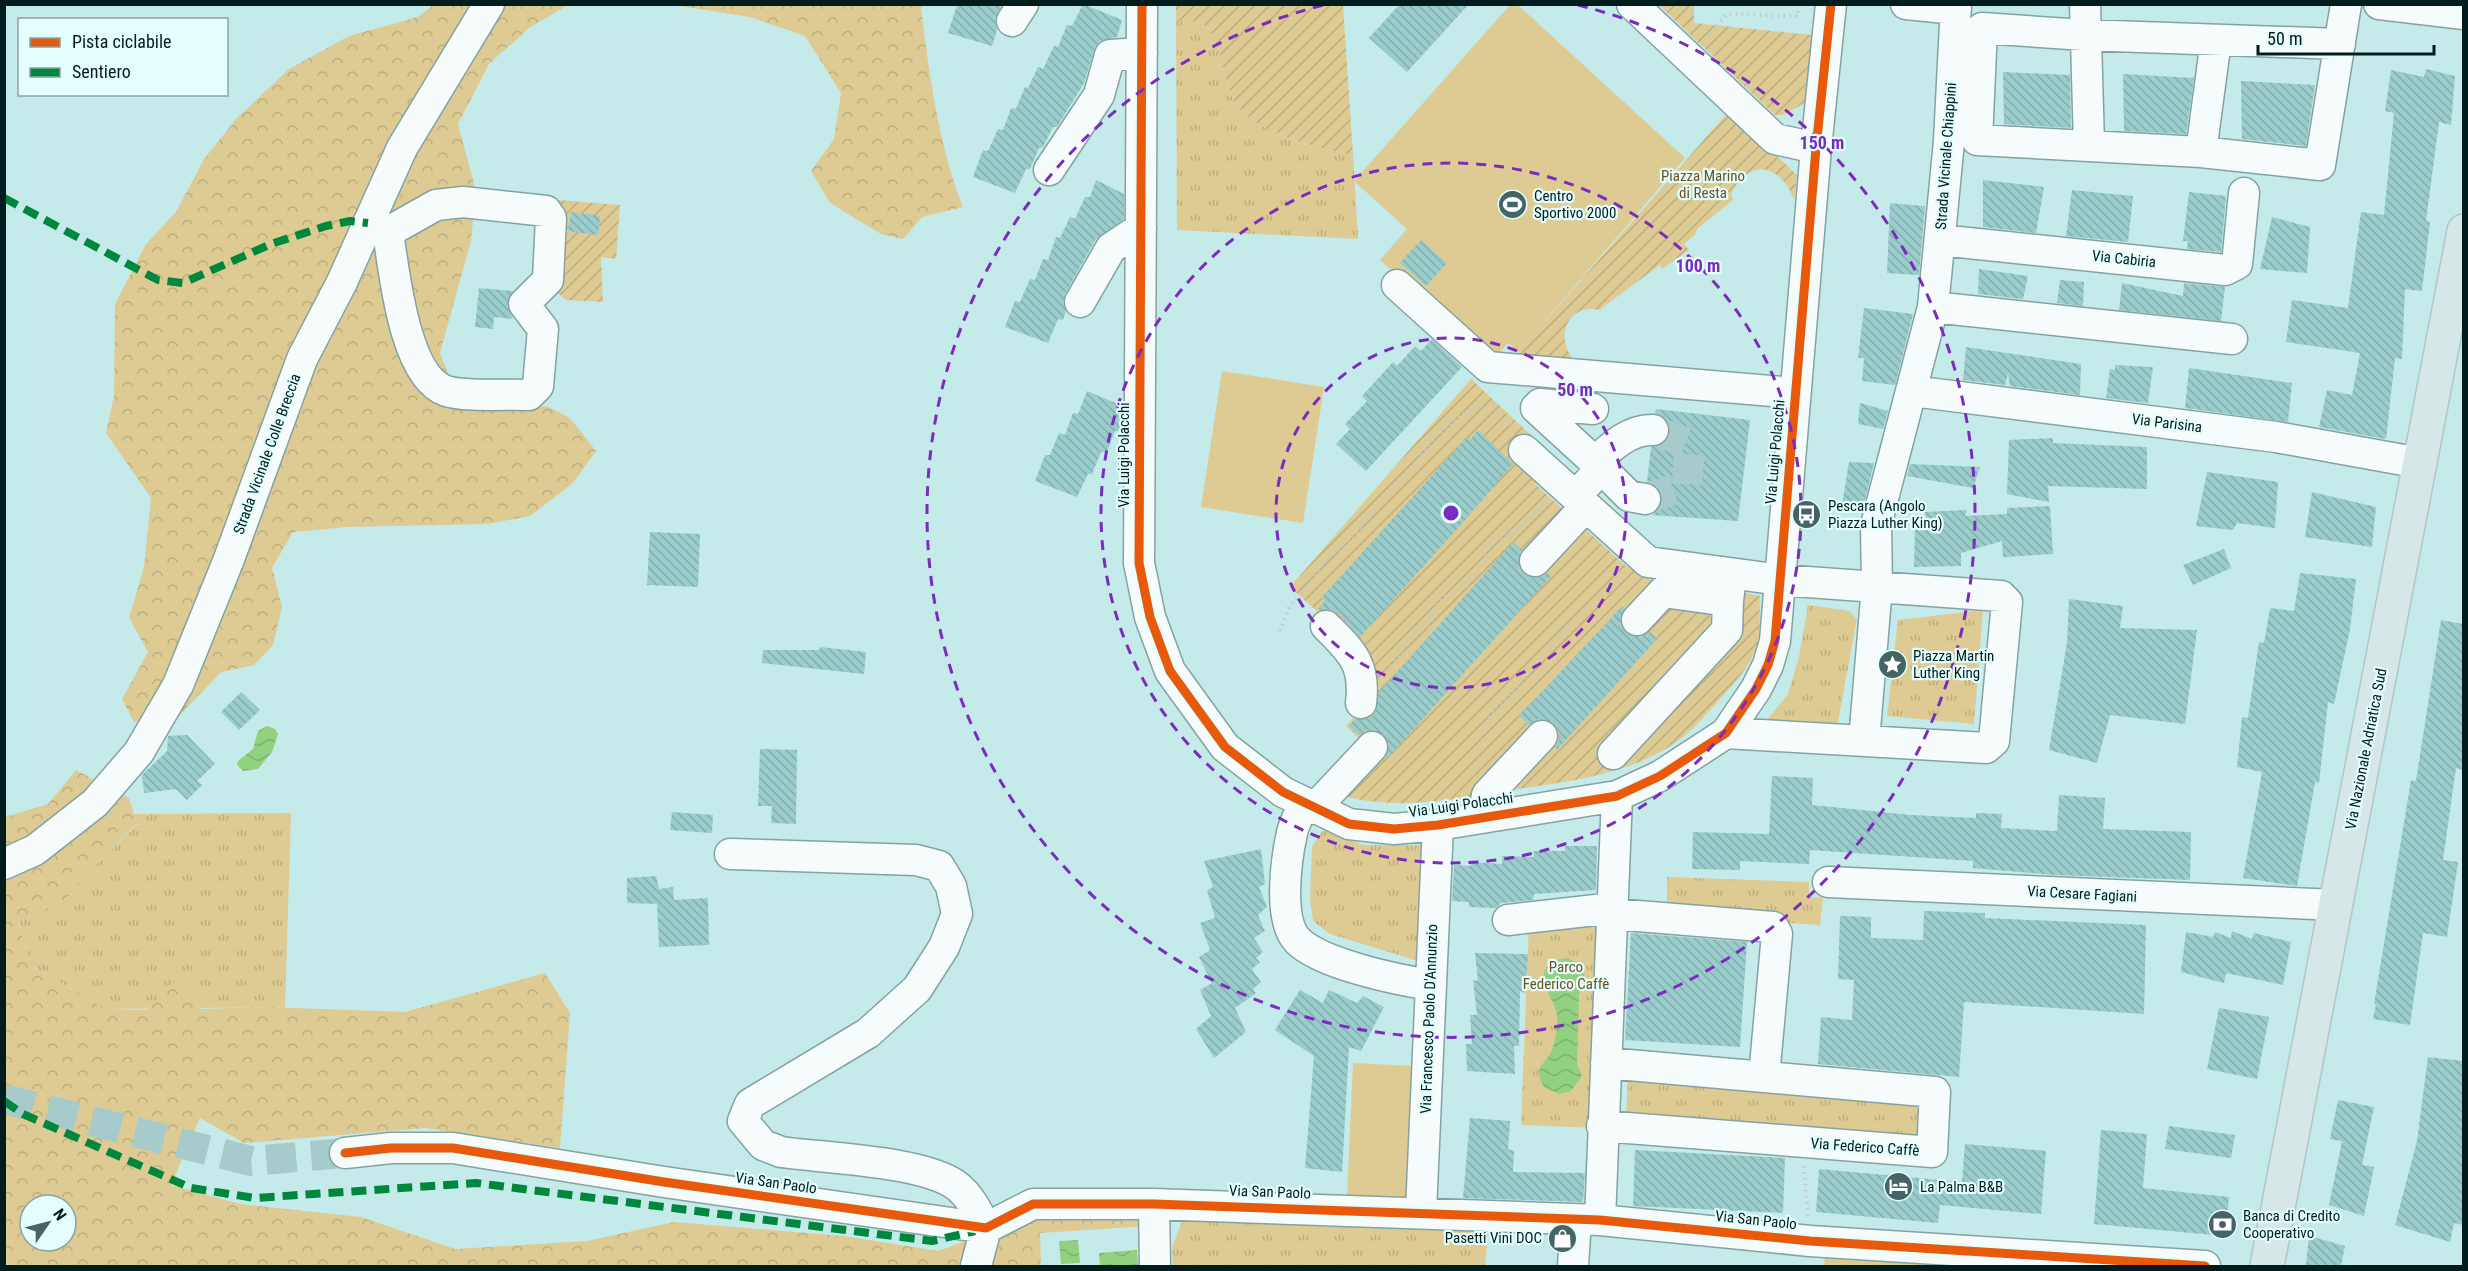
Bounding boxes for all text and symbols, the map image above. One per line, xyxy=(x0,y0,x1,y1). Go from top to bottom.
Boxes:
legend xyxy=(18,18,228,96)
scale bar xyxy=(2258,18,2434,56)
text: 50 m xyxy=(2267,28,2302,49)
text: Pista ciclabile xyxy=(72,31,171,52)
text: Sentiero xyxy=(72,61,131,82)
street label: Strada Vicinale Chiappini xyxy=(1932,82,1960,230)
text: 150 m xyxy=(1800,132,1844,153)
park label: Piazza Marino di Resta xyxy=(1661,167,1745,202)
place label: Centro Sportivo 2000 xyxy=(1534,187,1616,222)
sports icon: Centro Sportivo 2000 xyxy=(1497,189,1529,221)
street label: Via Cabiria xyxy=(2091,247,2157,271)
text: 100 m xyxy=(1676,255,1720,276)
street label: Strada Vicinale Colle Breccia xyxy=(229,371,305,537)
text: 50 m xyxy=(1557,379,1593,400)
street label: Via Luigi Polacchi xyxy=(1761,399,1789,505)
street label: Via Luigi Polacchi xyxy=(1115,402,1133,508)
street label: Via Parisina xyxy=(2131,410,2203,436)
place label: Pescara (Angolo Piazza Luther King) xyxy=(1828,497,1943,532)
bus stop icon: Pescara (Angolo Piazza Luther King) xyxy=(1791,499,1823,531)
centre of rings xyxy=(1441,503,1461,523)
place label: Piazza Martin Luther King xyxy=(1913,647,1994,682)
place icon: Piazza Martin Luther King xyxy=(1876,649,1908,681)
street label: Via Nazionale Adriatica Sud xyxy=(2342,667,2390,831)
street label: Via Luigi Polacchi xyxy=(1408,789,1514,821)
street label: Via Cesare Fagiani xyxy=(2027,882,2137,906)
street label: Via Francesco Paolo D'Annunzio xyxy=(1417,924,1441,1114)
park label: Parco Federico Caffè xyxy=(1523,958,1609,993)
street label: Via Federico Caffè xyxy=(1810,1134,1920,1160)
street label: Via San Paolo xyxy=(734,1168,818,1198)
hotel icon: La Palma B&B xyxy=(1883,1171,1915,1203)
place label: La Palma B&B xyxy=(1920,1178,2003,1196)
street label: Via San Paolo xyxy=(1229,1182,1311,1202)
north arrow xyxy=(18,1193,78,1253)
text: N xyxy=(49,1205,70,1224)
street label: Via San Paolo xyxy=(1714,1207,1798,1233)
place label: Banca di Credito Cooperativo xyxy=(2243,1207,2340,1242)
bank icon: Banca di Credito Cooperativo xyxy=(2206,1209,2238,1241)
shop icon: Pasetti Vini DOC xyxy=(1547,1222,1579,1254)
place label: Pasetti Vini DOC xyxy=(1445,1229,1542,1247)

